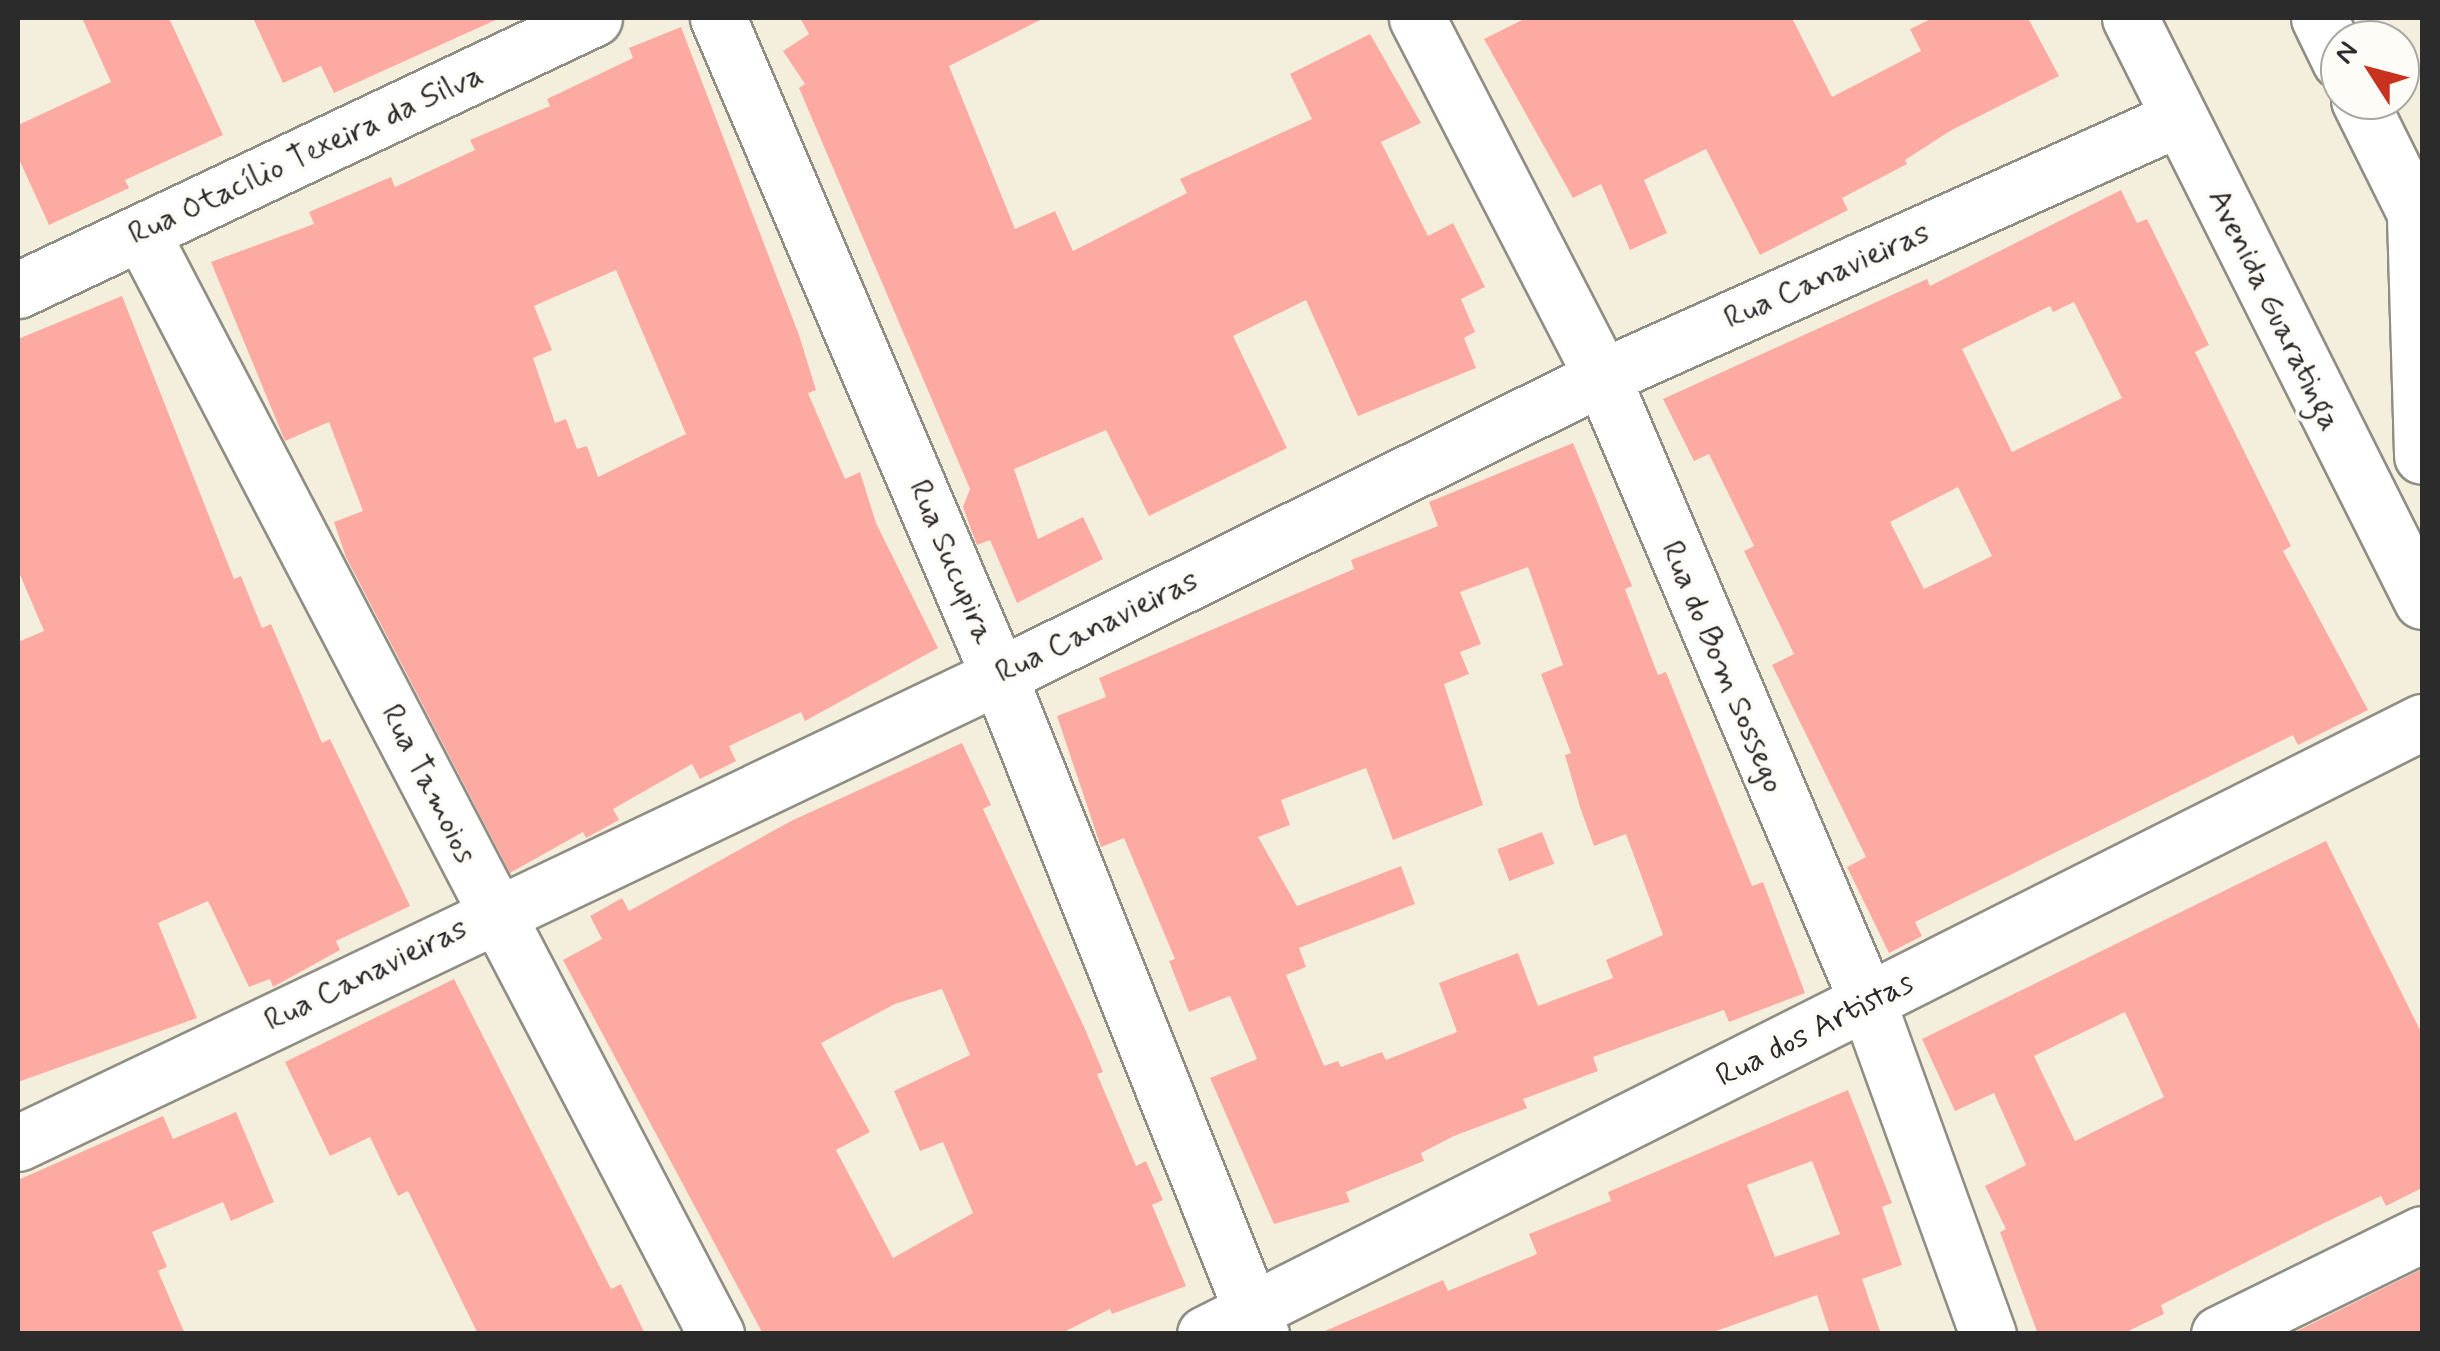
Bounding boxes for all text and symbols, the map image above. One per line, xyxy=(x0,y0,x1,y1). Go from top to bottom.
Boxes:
north arrow xyxy=(2320,20,2420,120)
text: N xyxy=(2326,35,2367,72)
street label: Rua Otacílio Texeira da Silva xyxy=(124,57,488,253)
street label: Avenida Guaratinga xyxy=(2199,182,2349,438)
street label: Rua Canavieiras xyxy=(1720,214,1934,338)
street label: Rua Sucupira xyxy=(901,478,1001,646)
street label: Rua do Bom Sossego xyxy=(1652,537,1792,797)
street label: Rua Canavieiras xyxy=(991,562,1203,692)
street label: Rua Tamoios xyxy=(373,702,483,866)
street label: Rua Canavieiras xyxy=(260,910,472,1040)
street label: Rua dos Artistas xyxy=(1710,964,1920,1096)

